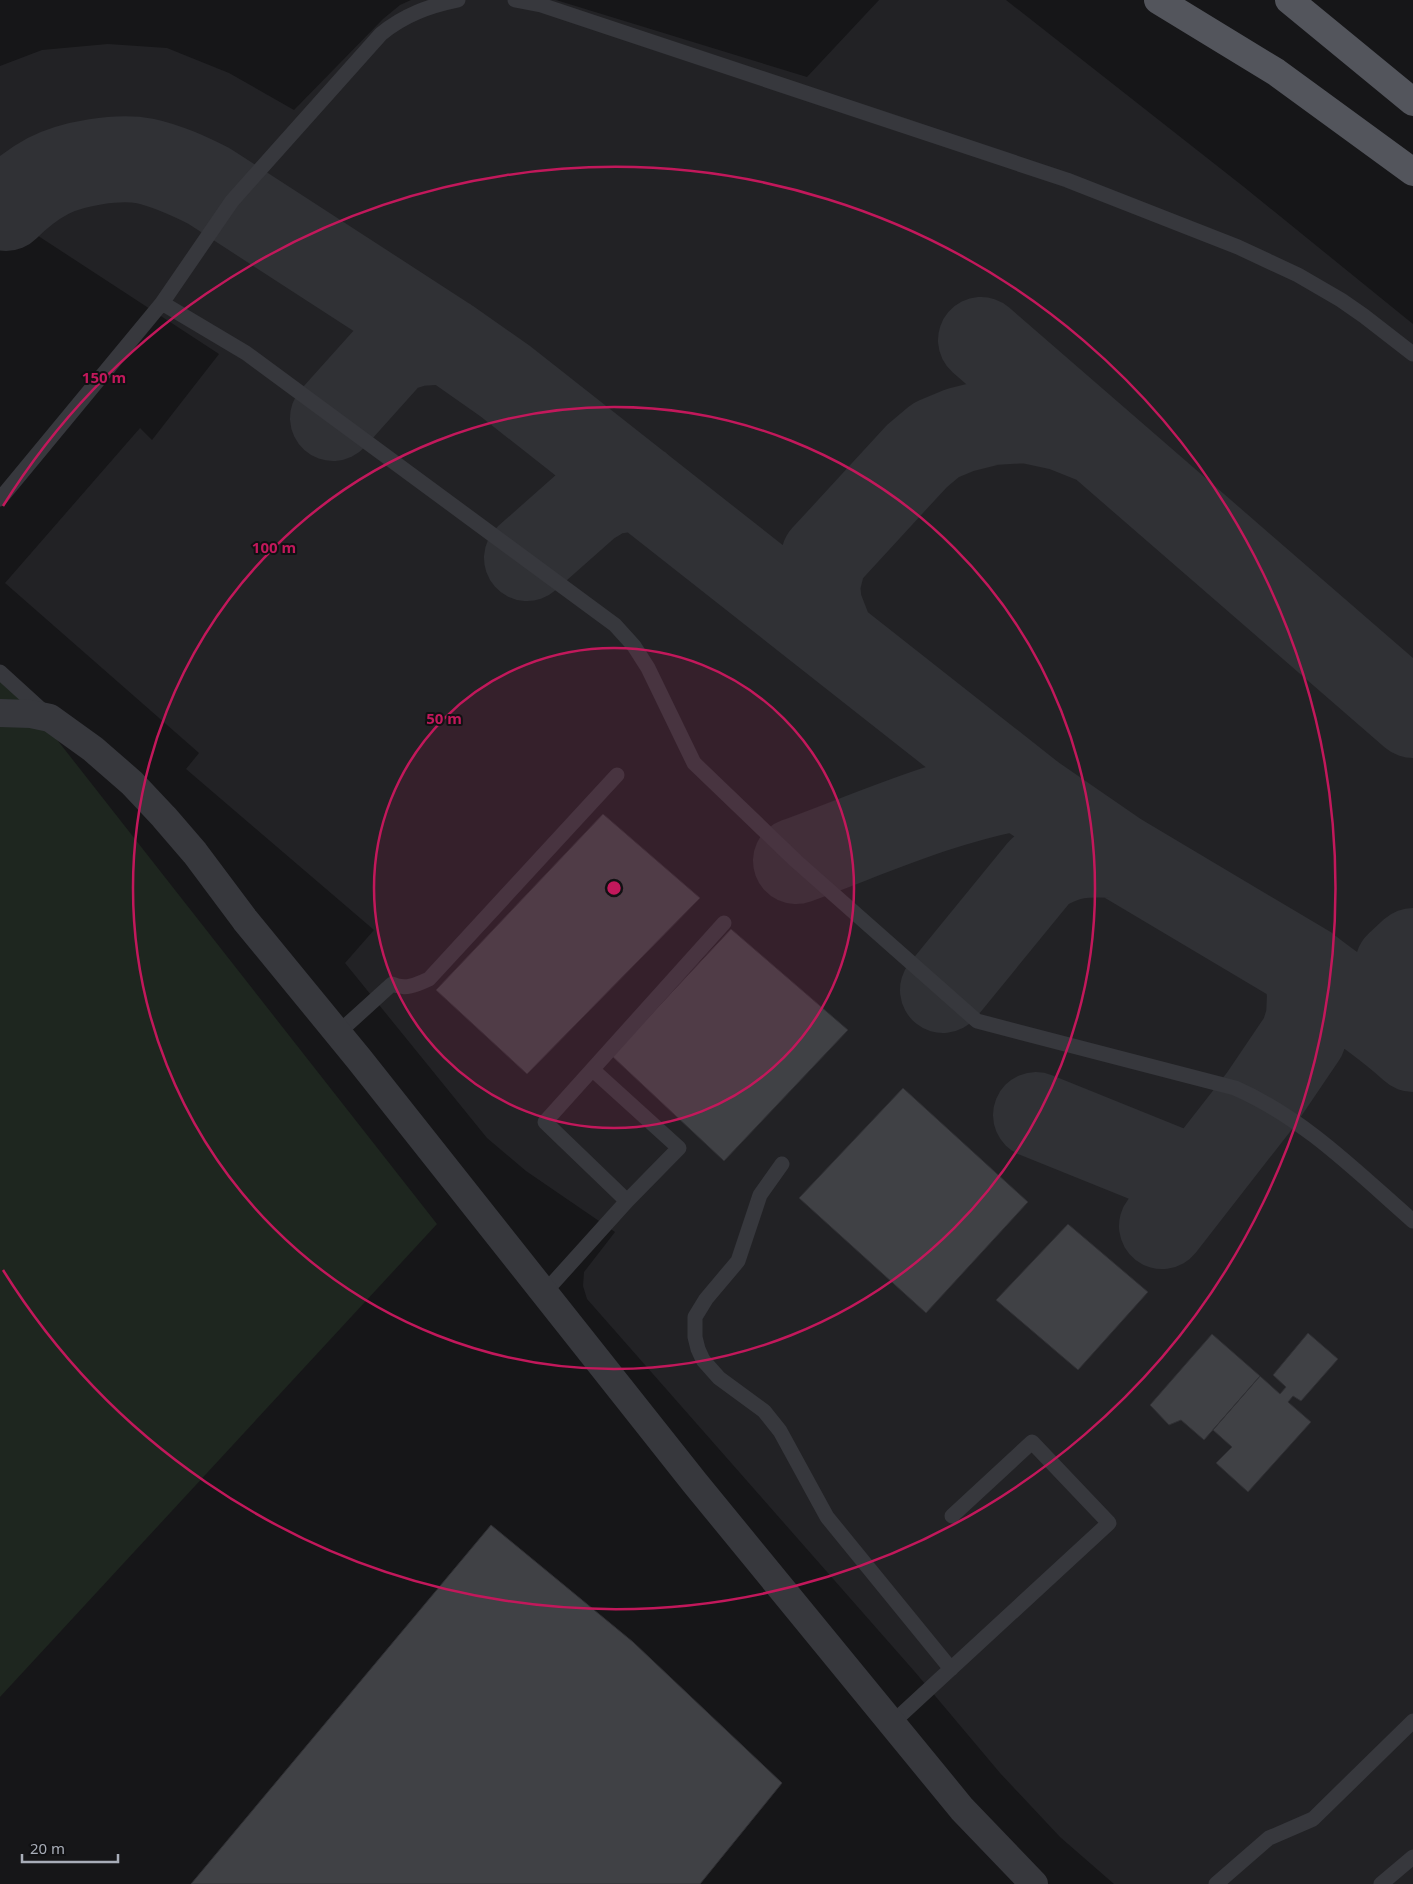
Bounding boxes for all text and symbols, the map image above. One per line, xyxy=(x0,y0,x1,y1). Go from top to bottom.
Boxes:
text: 150 m xyxy=(82,367,126,387)
text: 100 m xyxy=(252,537,296,557)
text: 50 m xyxy=(426,708,462,728)
centre of rings xyxy=(605,879,623,897)
scale bar xyxy=(22,1832,119,1864)
text: 20 m xyxy=(30,1838,65,1858)

